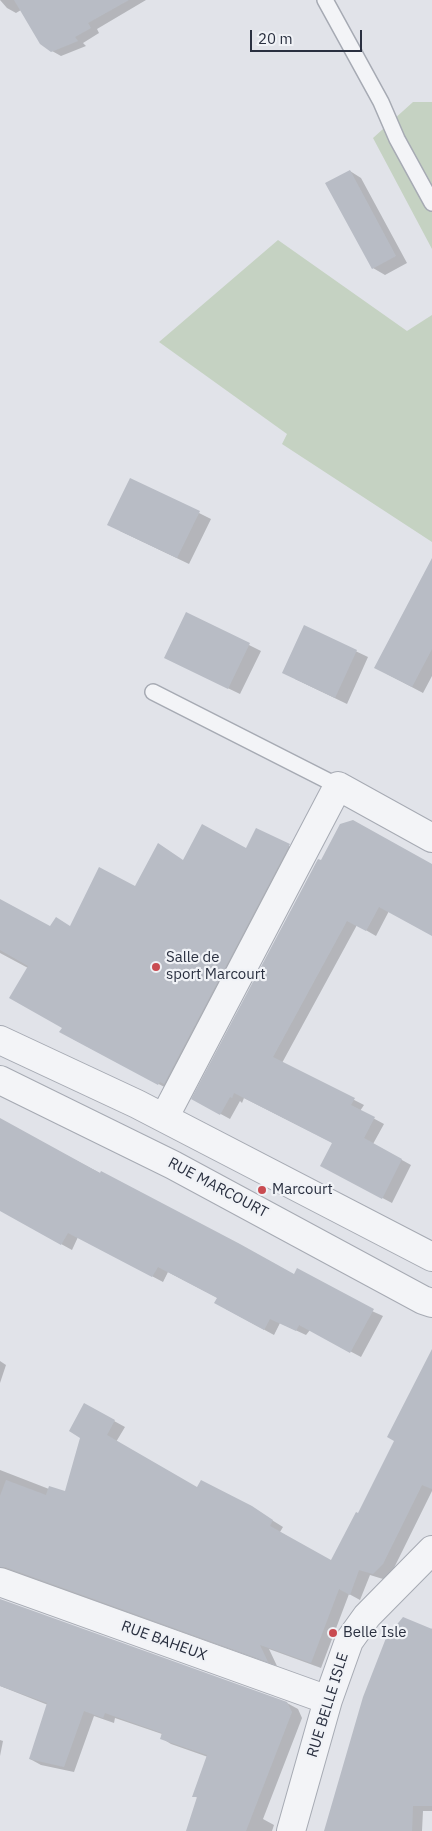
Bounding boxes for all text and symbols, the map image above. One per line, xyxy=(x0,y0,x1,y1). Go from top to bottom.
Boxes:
scale bar xyxy=(252,20,364,52)
text: 20 m xyxy=(258,29,293,48)
place label: Salle de sport Marcourt xyxy=(166,949,266,984)
marker: Salle de sport Marcourt xyxy=(150,961,162,973)
street label: RUE MARCOURT xyxy=(165,1154,271,1222)
place label: Marcourt xyxy=(272,1181,333,1199)
marker: Marcourt xyxy=(256,1184,268,1196)
street label: RUE BAHEUX xyxy=(119,1617,209,1665)
place label: Belle Isle xyxy=(343,1624,407,1642)
marker: Belle Isle xyxy=(327,1627,339,1639)
street label: RUE BELLE ISLE xyxy=(304,1650,352,1760)

